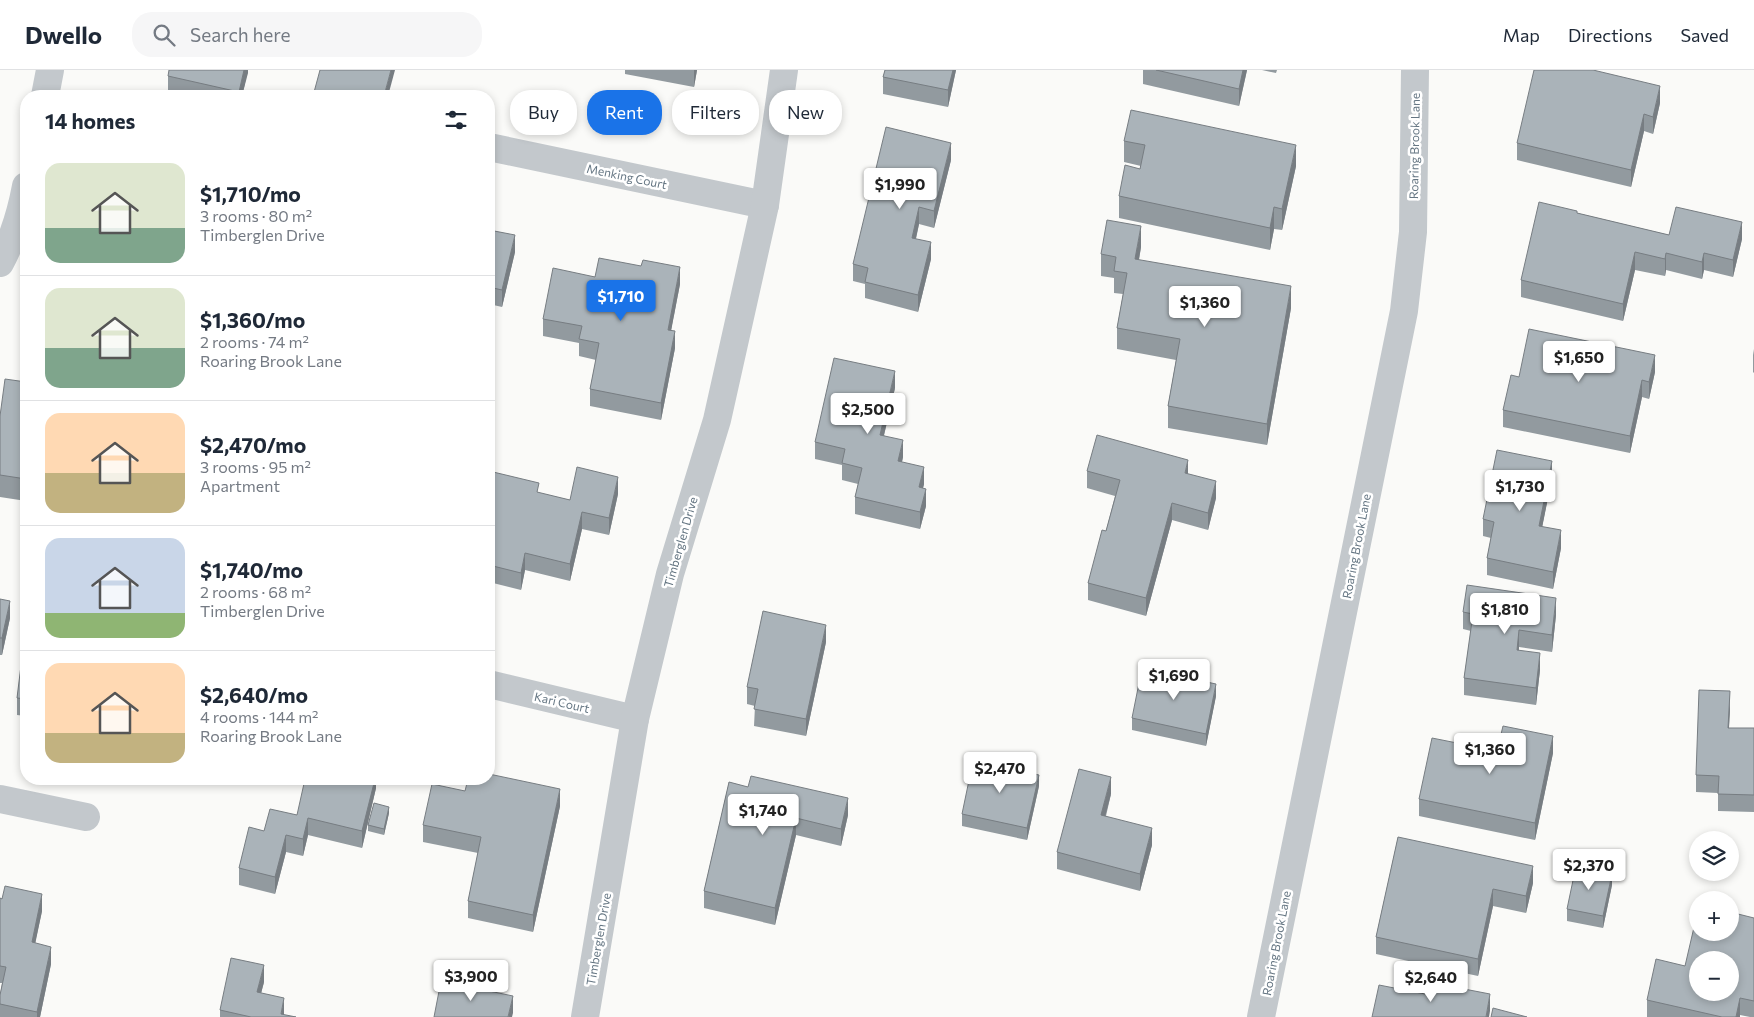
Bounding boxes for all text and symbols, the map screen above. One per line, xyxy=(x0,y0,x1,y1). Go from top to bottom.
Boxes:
search box xyxy=(132,12,482,57)
text: Dwello xyxy=(25,20,102,49)
icon: search xyxy=(150,21,178,49)
text: Search here xyxy=(190,23,291,46)
text: Map xyxy=(1503,24,1540,46)
text: Directions xyxy=(1568,24,1652,46)
text: Saved xyxy=(1680,24,1729,46)
chip: Buy xyxy=(510,90,577,135)
chip: Rent xyxy=(587,90,662,135)
chip: Filters xyxy=(672,90,759,135)
chip: New xyxy=(769,90,842,135)
street label: Roaring Brook Lane xyxy=(1406,93,1422,199)
icon: filters xyxy=(442,106,470,134)
text: 14 homes xyxy=(45,108,135,133)
street label: Menking Court xyxy=(586,161,669,191)
pin: $1,990 xyxy=(859,168,941,210)
text: $1,990 xyxy=(875,174,925,193)
text: $1,710/mo xyxy=(200,181,301,206)
icon: home xyxy=(85,183,145,243)
text: 3 rooms · 80 m² xyxy=(200,206,312,225)
text: Timberglen Drive xyxy=(200,225,325,244)
pin: $1,710 xyxy=(580,280,662,322)
text: $1,710 xyxy=(598,286,644,305)
pin: $1,360 xyxy=(1164,286,1246,328)
text: $1,360 xyxy=(1180,292,1230,311)
text: $1,360/mo xyxy=(200,307,305,332)
icon: home xyxy=(85,308,145,368)
text: 2 rooms · 74 m² xyxy=(200,332,309,351)
pin: $1,650 xyxy=(1538,340,1620,383)
text: $1,650 xyxy=(1554,347,1604,366)
text: Roaring Brook Lane xyxy=(200,351,342,370)
pin: $2,500 xyxy=(827,392,909,435)
text: $2,500 xyxy=(842,399,894,418)
text: $2,470/mo xyxy=(200,432,306,457)
icon: home xyxy=(85,433,145,493)
text: 3 rooms · 95 m² xyxy=(200,457,311,476)
pin: $1,730 xyxy=(1479,470,1561,512)
text: Apartment xyxy=(200,476,280,495)
text: $1,730 xyxy=(1495,476,1545,495)
street label: Roaring Brook Lane xyxy=(1339,492,1373,600)
street label: Timberglen Drive xyxy=(660,495,700,589)
text: $1,740/mo xyxy=(200,557,303,582)
icon: home xyxy=(85,558,145,618)
text: 2 rooms · 68 m² xyxy=(200,582,311,601)
pin: $1,810 xyxy=(1464,592,1546,635)
text: $1,810 xyxy=(1481,599,1529,618)
text: Timberglen Drive xyxy=(200,601,325,620)
pin: $1,690 xyxy=(1133,658,1215,701)
text: $1,690 xyxy=(1149,665,1199,684)
text: $2,640/mo xyxy=(200,682,308,707)
icon: home xyxy=(85,683,145,743)
street label: Kari Court xyxy=(533,689,591,715)
text: 4 rooms · 144 m² xyxy=(200,707,319,726)
text: Roaring Brook Lane xyxy=(200,726,342,745)
pin: $1,360 xyxy=(1449,732,1531,775)
text: $1,360 xyxy=(1465,739,1515,758)
pin: $2,470 xyxy=(959,752,1041,794)
text: $2,470 xyxy=(975,758,1026,777)
pin: $1,740 xyxy=(722,794,804,836)
text: $1,740 xyxy=(739,800,787,819)
map controls xyxy=(1689,831,1739,1001)
button: layers xyxy=(1689,831,1739,881)
pin: $2,370 xyxy=(1548,848,1630,891)
text: $2,370 xyxy=(1564,855,1614,874)
street label: Roaring Brook Lane xyxy=(1259,889,1293,997)
button: + xyxy=(1689,891,1739,941)
street label: Timberglen Drive xyxy=(583,892,613,986)
button: − xyxy=(1689,951,1739,1001)
pin: $3,900 xyxy=(430,960,512,1002)
pin: $2,640 xyxy=(1390,960,1472,1003)
text: $3,900 xyxy=(444,966,498,985)
text: $2,640 xyxy=(1405,967,1457,986)

